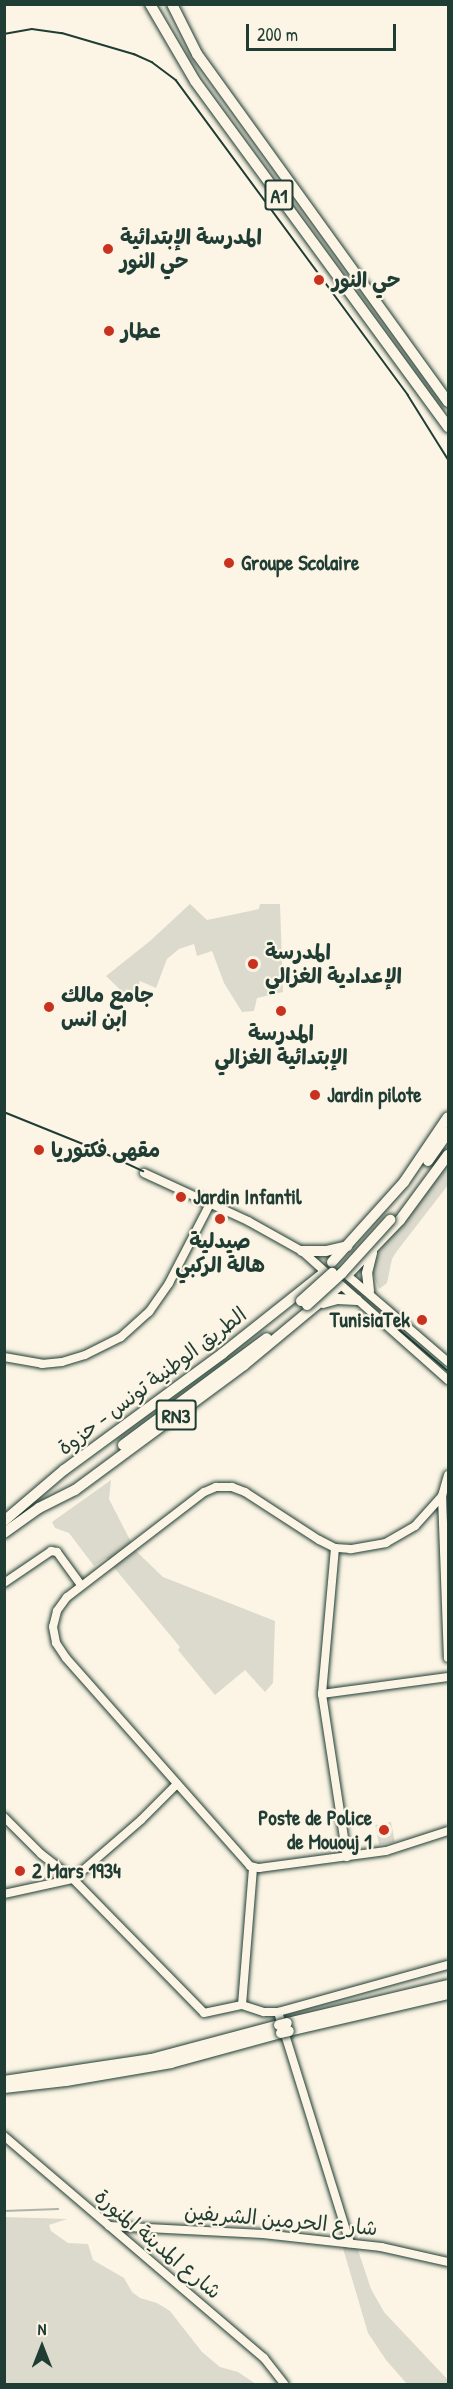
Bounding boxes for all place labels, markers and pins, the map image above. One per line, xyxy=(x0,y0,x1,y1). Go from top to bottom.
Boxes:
place label: المدرسة الإبتدائية حي النور xyxy=(120,224,262,274)
marker: المدرسة الإبتدائية حي النور xyxy=(101,242,115,256)
place label: حي النور xyxy=(332,267,400,293)
marker: حي النور xyxy=(310,271,328,289)
place label: عطار xyxy=(121,318,161,344)
marker: عطار xyxy=(102,324,116,338)
place label: Groupe Scolaire xyxy=(241,550,359,576)
marker: Groupe Scolaire xyxy=(222,556,236,570)
place label: المدرسة الإعدادية الغزالي xyxy=(265,939,402,989)
marker: المدرسة الإعدادية الغزالي xyxy=(246,957,260,971)
place label: جامع مالك ابن انس xyxy=(61,982,154,1032)
marker: جامع مالك ابن انس xyxy=(42,1000,56,1014)
marker: المدرسة الإبتدائية الغزالي xyxy=(274,1004,288,1018)
place label: المدرسة الإبتدائية الغزالي xyxy=(214,1020,348,1070)
place label: Jardin pilote xyxy=(327,1082,422,1108)
marker: Jardin pilote xyxy=(308,1088,322,1102)
place label: مقهى فكتوريا xyxy=(51,1137,160,1163)
marker: مقهى فكتوريا xyxy=(32,1143,46,1157)
place label: Jardin Infantil xyxy=(193,1184,302,1210)
marker: Jardin Infantil xyxy=(174,1190,188,1204)
marker: صيدلية هالة الركبي xyxy=(213,1212,227,1226)
place label: صيدلية هالة الركبي xyxy=(175,1228,265,1278)
place label: TunisiaTek xyxy=(330,1307,410,1333)
marker: TunisiaTek xyxy=(415,1313,429,1327)
place label: Poste de Police de Mououj 1 xyxy=(258,1805,372,1855)
marker: Poste de Police de Mououj 1 xyxy=(377,1823,391,1837)
place label: 2 Mars 1934 xyxy=(32,1858,121,1884)
marker: 2 Mars 1934 xyxy=(13,1864,27,1878)

